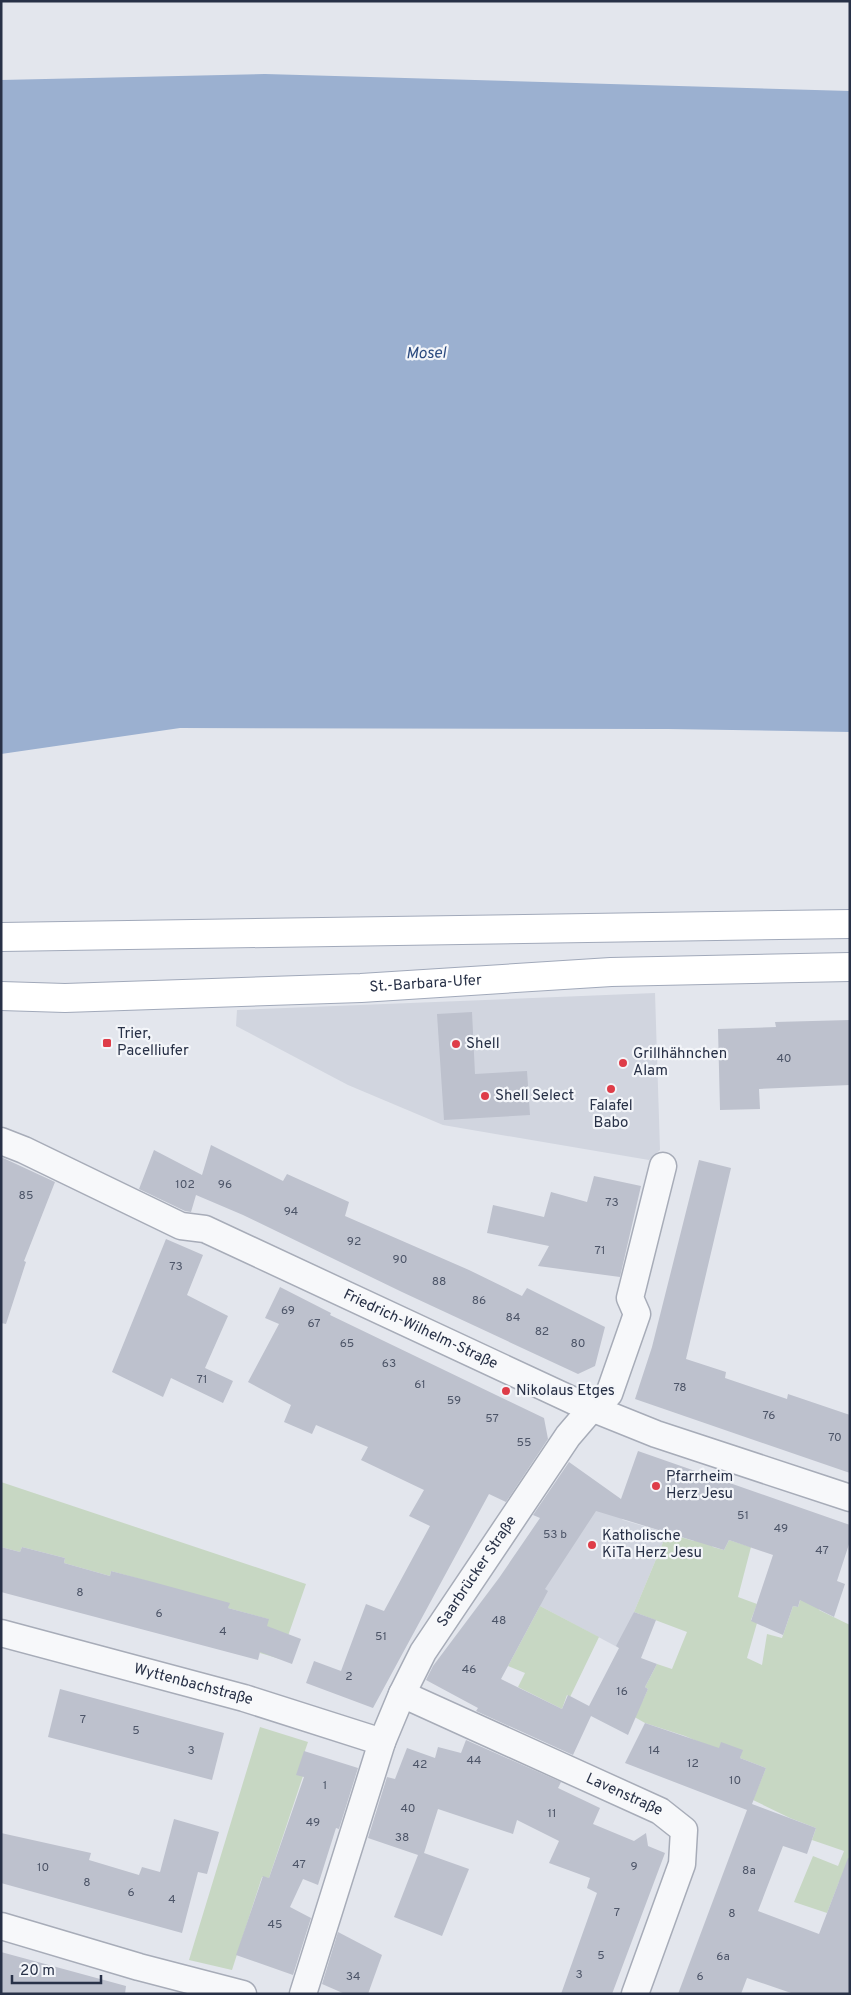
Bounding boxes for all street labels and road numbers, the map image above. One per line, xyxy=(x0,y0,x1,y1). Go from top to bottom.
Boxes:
street label: St.-Barbara-Ufer xyxy=(369,971,483,997)
street label: Friedrich-Wilhelm-Straße xyxy=(340,1285,501,1374)
street label: Saarbrücker Straße xyxy=(433,1512,521,1631)
street label: Wyttenbachstraße xyxy=(132,1659,255,1710)
street label: Lavenstraße xyxy=(583,1769,666,1820)

